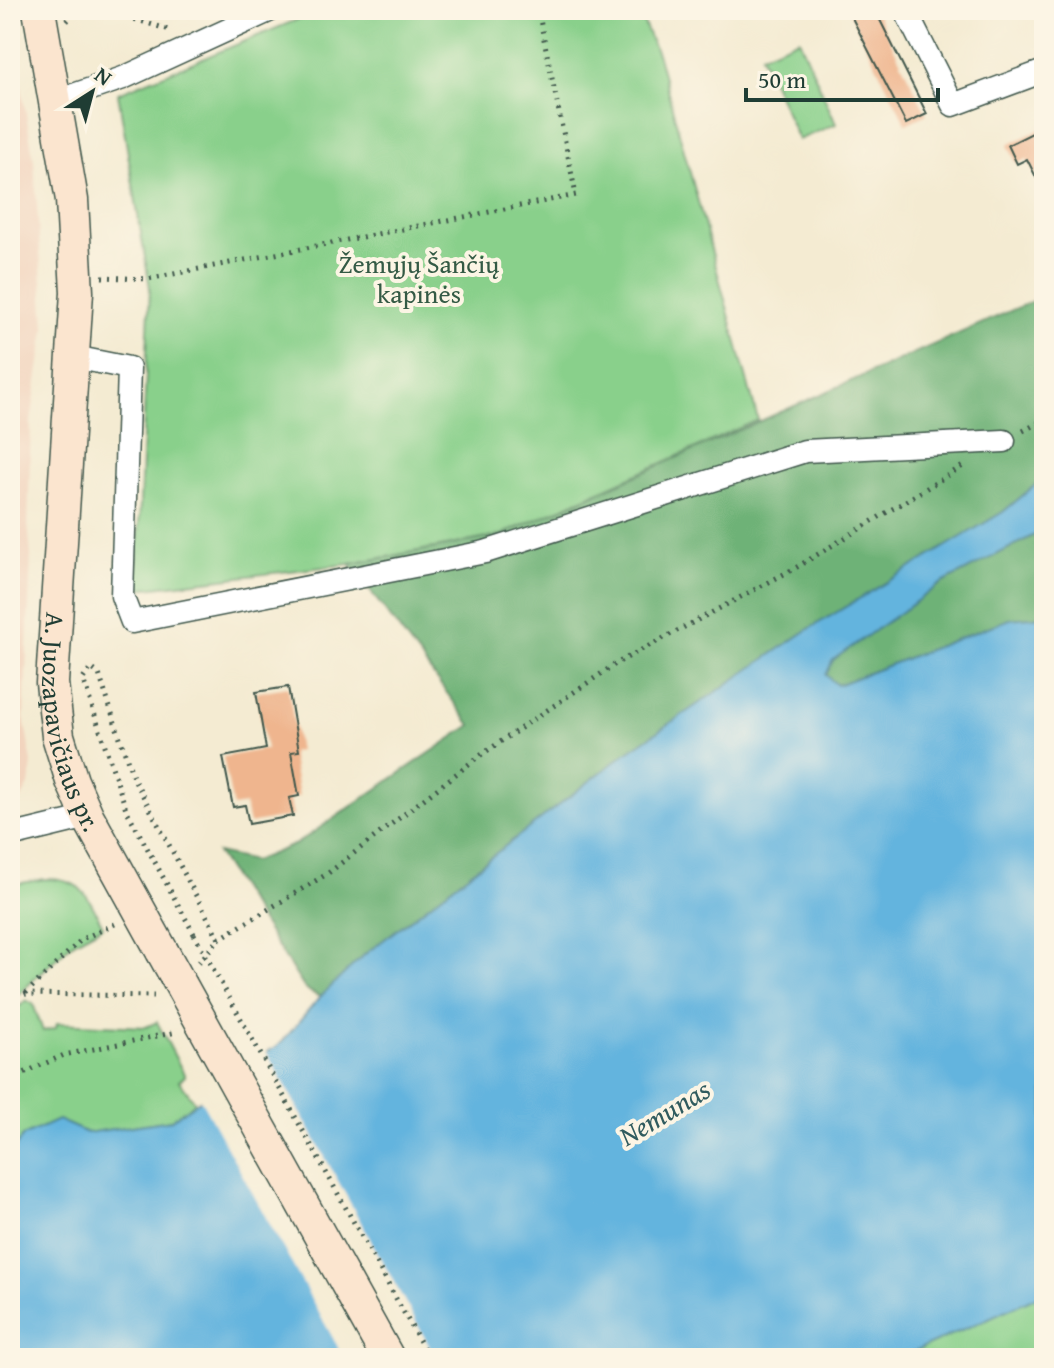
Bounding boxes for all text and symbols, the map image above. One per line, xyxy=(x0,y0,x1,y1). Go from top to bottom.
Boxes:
north arrow xyxy=(52,52,132,132)
scale bar xyxy=(746,52,938,102)
text: N xyxy=(88,59,119,93)
text: 50 m xyxy=(758,62,806,97)
park label: Žemųjų Šančių kapinės xyxy=(339,244,499,313)
street label: A. Juozapavičiaus pr. xyxy=(32,611,111,838)
water label: Nemunas xyxy=(610,1069,718,1156)

